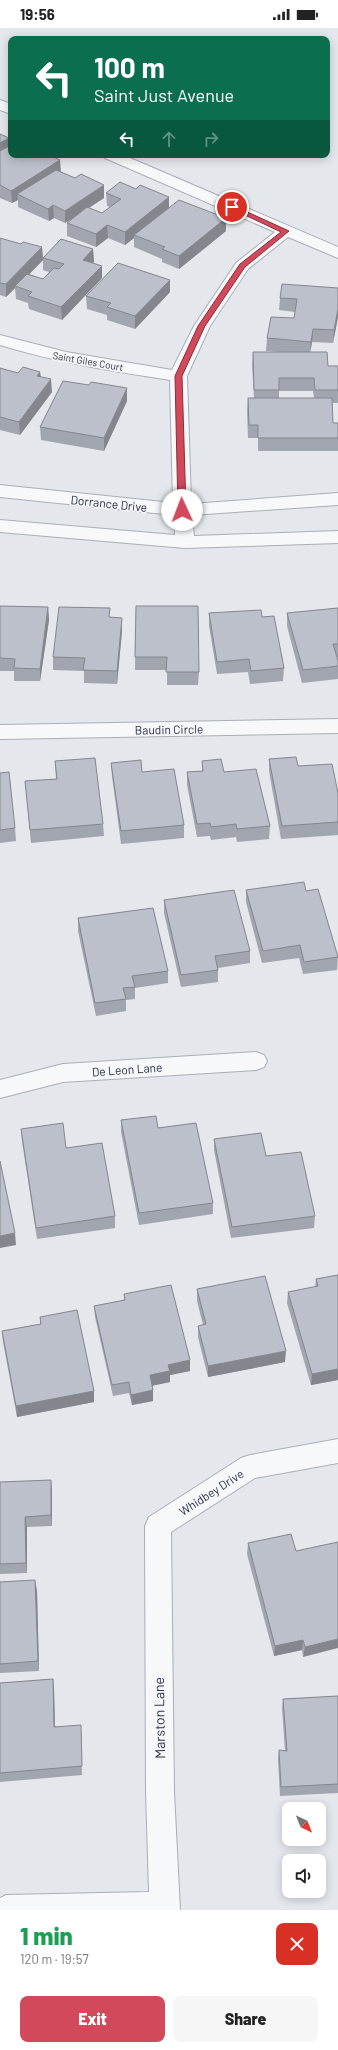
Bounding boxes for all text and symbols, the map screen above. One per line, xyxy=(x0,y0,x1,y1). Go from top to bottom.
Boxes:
text: 19:56 xyxy=(20,5,55,23)
text: 100 m xyxy=(94,50,165,84)
icon: left xyxy=(28,52,80,104)
text: Saint Just Avenue xyxy=(94,84,234,106)
icon: left xyxy=(116,128,138,150)
icon: ahead xyxy=(158,128,180,150)
icon: right xyxy=(200,128,222,150)
pin xyxy=(215,190,249,224)
icon: arrive xyxy=(221,196,243,218)
street label: Saint Giles Court xyxy=(52,349,125,373)
position arrow xyxy=(161,489,203,531)
street label: Dorrance Drive xyxy=(70,492,148,514)
street label: Baudin Circle xyxy=(135,721,203,737)
street label: De Leon Lane xyxy=(91,1060,163,1078)
street label: Whidbey Drive xyxy=(176,1466,246,1518)
street label: Marston Lane xyxy=(150,1677,168,1759)
north arrow xyxy=(282,1802,326,1846)
map controls xyxy=(282,1802,326,1898)
button: sound xyxy=(282,1854,326,1898)
text: 1 min xyxy=(20,1921,73,1950)
button: close xyxy=(276,1923,318,1965)
text: 120 m · 19:57 xyxy=(20,1951,89,1967)
button: Exit xyxy=(20,1996,165,2042)
button: Share xyxy=(173,1996,318,2042)

